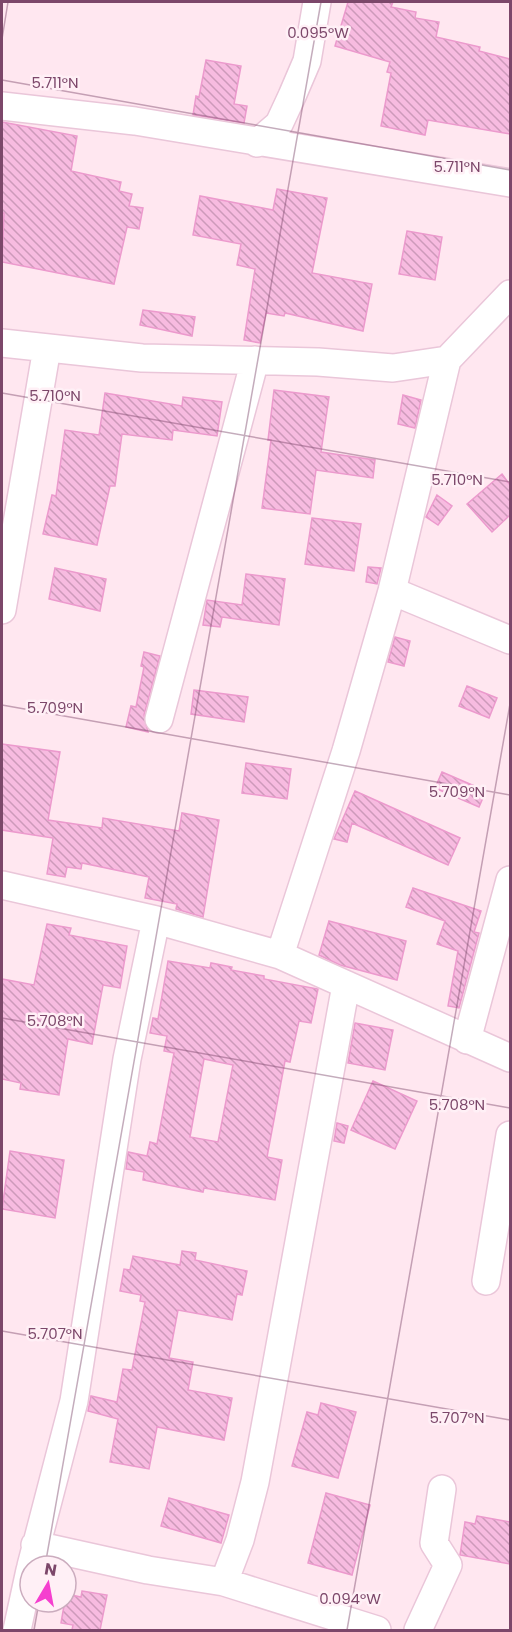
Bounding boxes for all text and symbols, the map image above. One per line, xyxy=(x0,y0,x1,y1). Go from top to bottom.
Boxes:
text: 0.095°W xyxy=(287,22,349,43)
text: 5.711°N xyxy=(31,72,79,93)
text: 5.711°N xyxy=(433,156,481,177)
text: 5.710°N xyxy=(29,385,81,406)
text: 5.710°N xyxy=(431,469,483,490)
text: 5.709°N xyxy=(27,697,83,718)
text: 5.709°N xyxy=(429,781,485,802)
text: 5.708°N xyxy=(27,1010,83,1031)
text: 5.708°N xyxy=(429,1094,485,1115)
text: 5.707°N xyxy=(27,1323,83,1344)
text: 5.707°N xyxy=(429,1407,485,1428)
north arrow xyxy=(18,1554,78,1614)
text: N xyxy=(43,1557,58,1582)
text: 0.094°W xyxy=(319,1588,381,1609)

